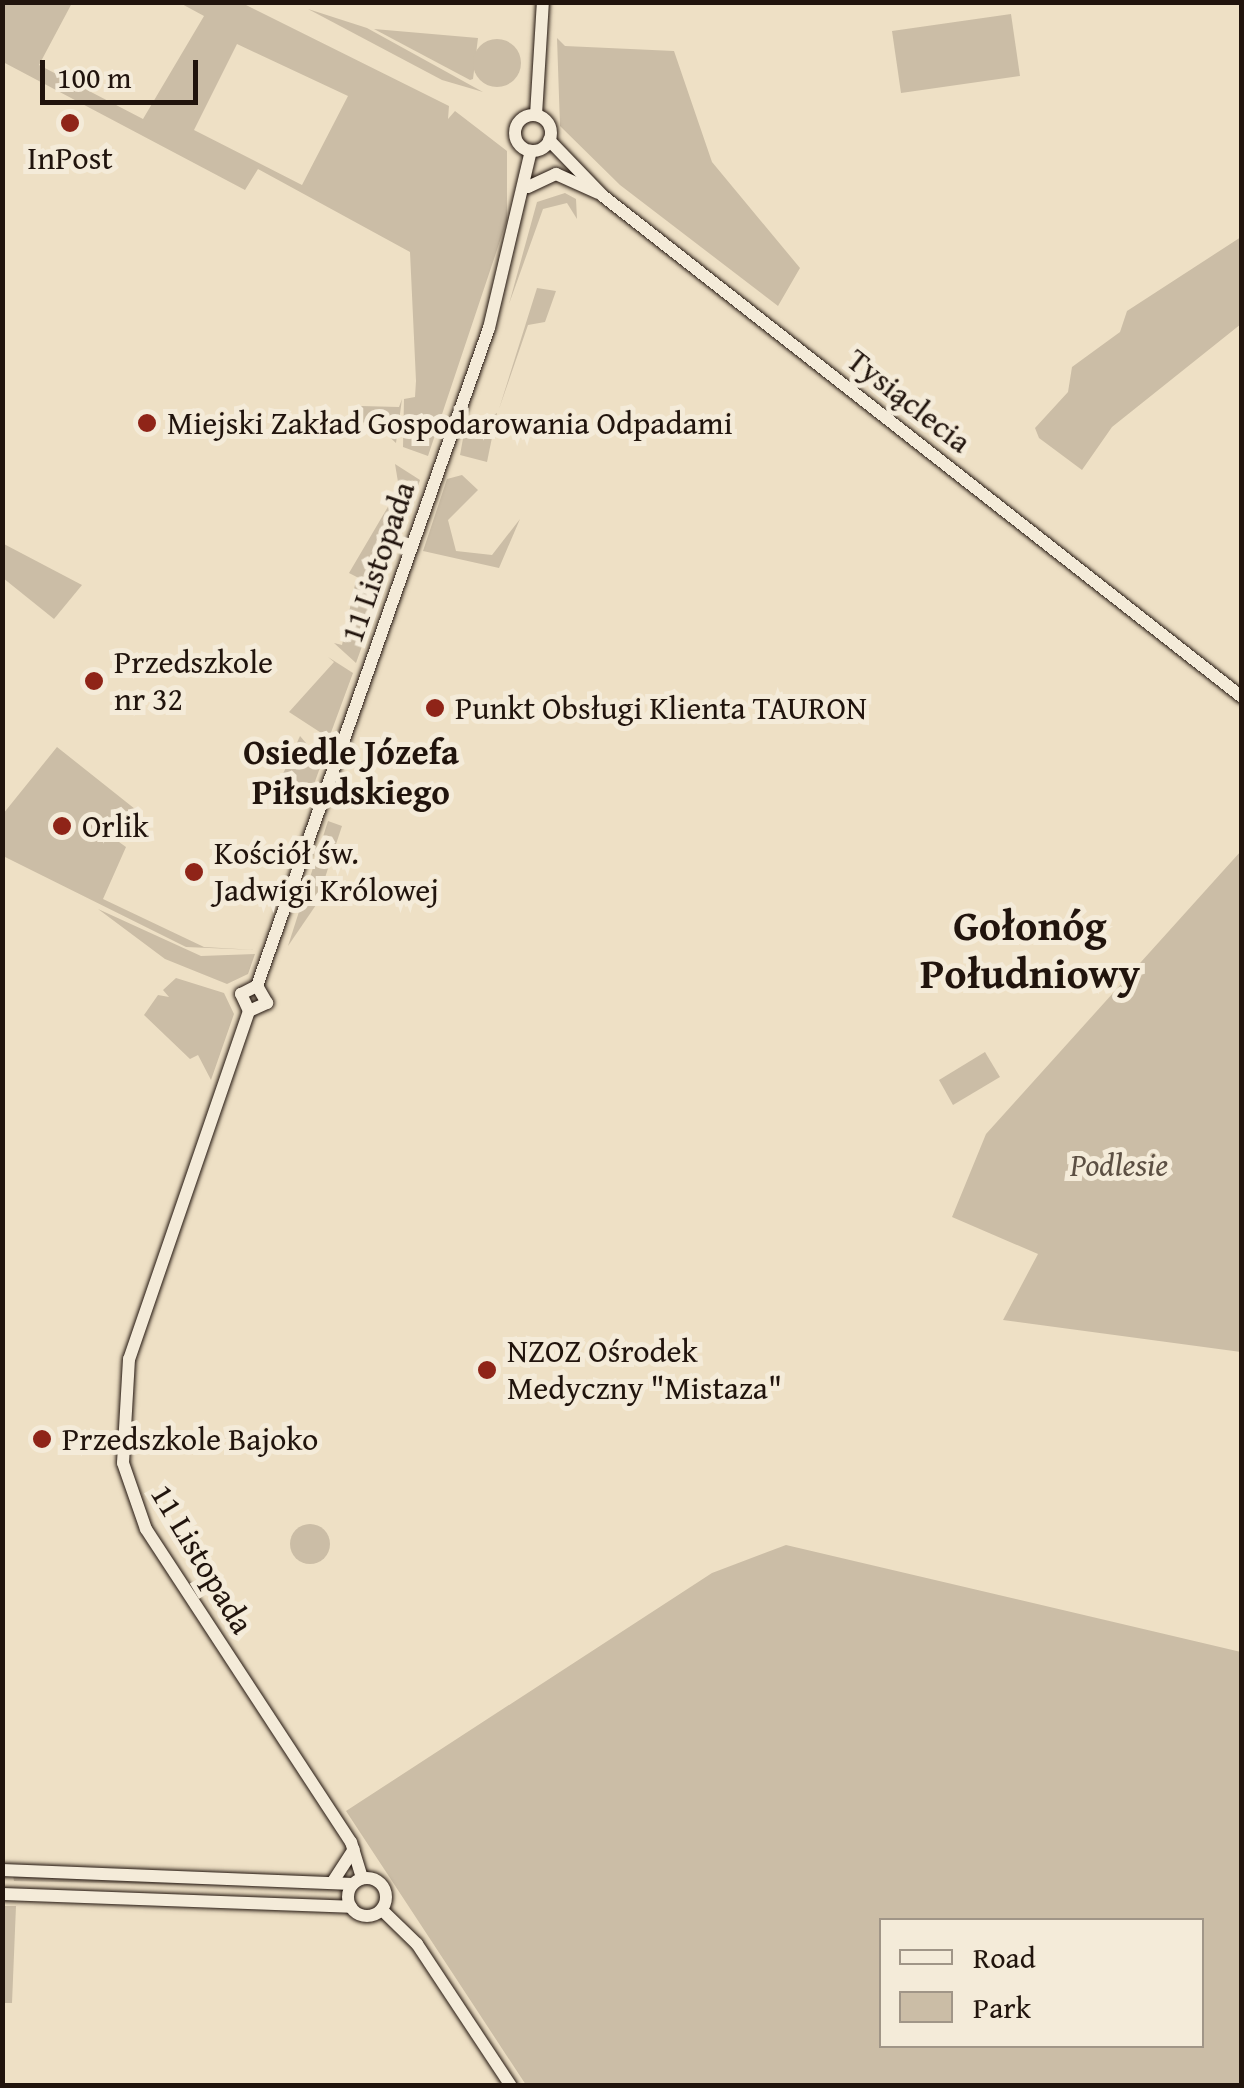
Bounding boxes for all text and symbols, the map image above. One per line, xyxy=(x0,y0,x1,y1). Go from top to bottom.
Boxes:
scale bar xyxy=(45,40,202,102)
text: 100 m xyxy=(57,55,131,99)
marker: InPost xyxy=(59,112,81,134)
place label: InPost xyxy=(27,139,113,177)
street label: Tysiąclecia xyxy=(839,341,979,461)
place label: Miejski Zakład Gospodarowania Odpadami xyxy=(167,404,733,442)
marker: Miejski Zakład Gospodarowania Odpadami xyxy=(136,412,158,434)
street label: 11 Listopada xyxy=(333,477,423,647)
place label: Przedszkole nr 32 xyxy=(114,644,273,719)
marker: Przedszkole nr 32 xyxy=(83,670,105,692)
place label: Punkt Obsługi Klienta TAURON xyxy=(455,689,867,727)
marker: Punkt Obsługi Klienta TAURON xyxy=(424,697,446,719)
district label: Osiedle Józefa Piłsudskiego xyxy=(243,731,459,813)
place label: Orlik xyxy=(82,807,149,845)
marker: Orlik xyxy=(51,815,73,837)
place label: Kościół św. Jadwigi Królowej xyxy=(214,835,439,910)
marker: Kościół św. Jadwigi Królowej xyxy=(183,861,205,883)
district label: Gołonóg Południowy xyxy=(920,900,1140,998)
park label: Podlesie xyxy=(1070,1146,1168,1184)
place label: NZOZ Ośrodek Medyczny "Mistaza" xyxy=(507,1333,782,1408)
marker: NZOZ Ośrodek Medyczny "Mistaza" xyxy=(476,1359,498,1381)
place label: Przedszkole Bajoko xyxy=(62,1420,318,1458)
marker: Przedszkole Bajoko xyxy=(31,1428,53,1450)
street label: 11 Listopada xyxy=(142,1477,262,1641)
legend xyxy=(879,1918,1204,2048)
text: Road xyxy=(973,1935,1036,1979)
text: Park xyxy=(973,1985,1031,2029)

